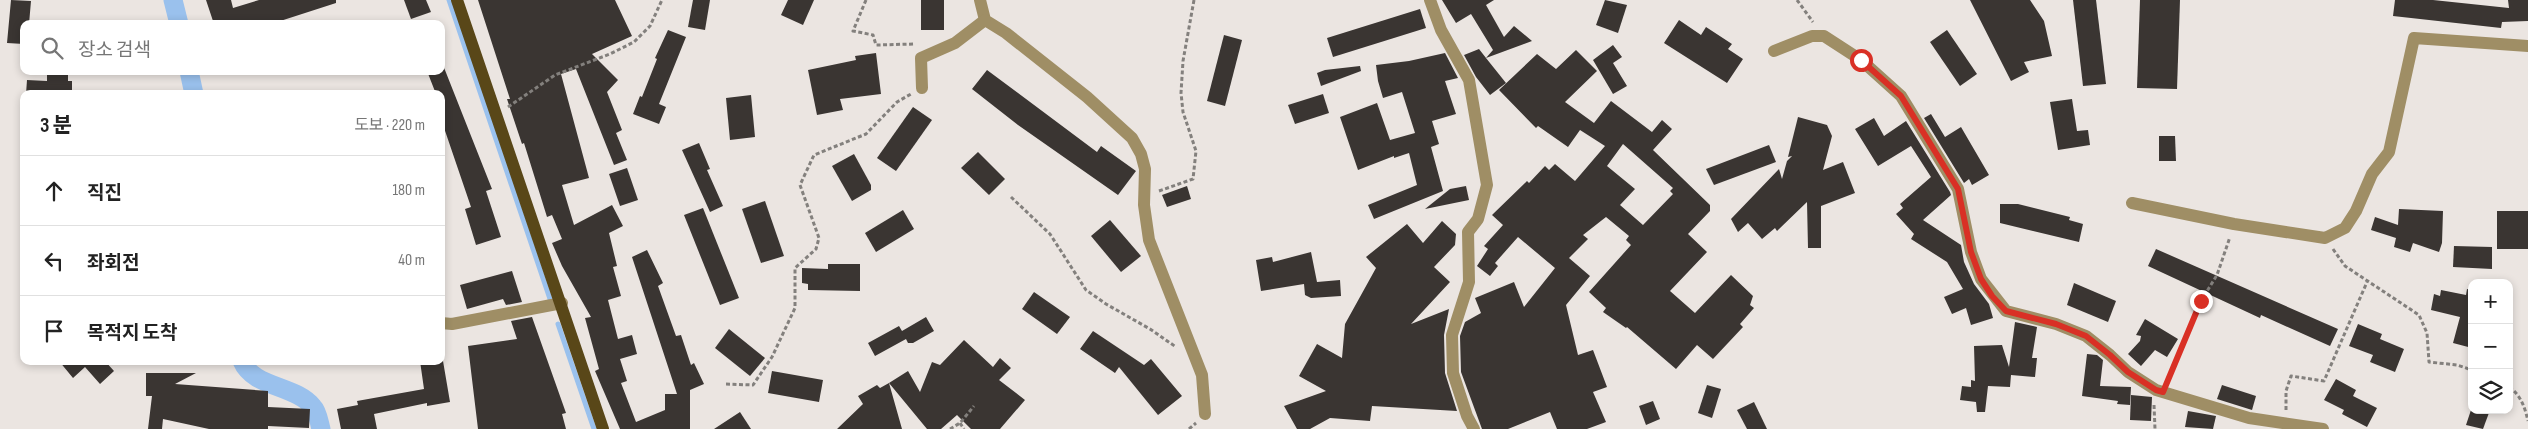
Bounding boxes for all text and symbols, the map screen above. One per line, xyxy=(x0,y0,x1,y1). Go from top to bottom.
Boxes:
search box xyxy=(20,20,445,75)
icon: search xyxy=(38,34,66,62)
text: 장소 검색 xyxy=(78,39,151,62)
route start xyxy=(1850,49,1873,72)
text: 3 분 xyxy=(40,113,72,138)
text: 도보 · 220 m xyxy=(354,116,425,135)
icon: ahead xyxy=(40,177,68,205)
text: 180 m xyxy=(392,181,425,200)
text: 직진 xyxy=(87,182,122,205)
icon: left xyxy=(40,247,68,275)
text: 40 m xyxy=(398,251,425,270)
text: 좌회전 xyxy=(87,252,139,275)
map controls xyxy=(2468,279,2513,414)
button: + xyxy=(2468,279,2513,324)
route end xyxy=(2190,290,2213,313)
icon: arrive xyxy=(40,317,68,345)
text: 목적지 도착 xyxy=(87,322,177,345)
button: − xyxy=(2468,324,2513,369)
button: layers xyxy=(2468,369,2513,414)

